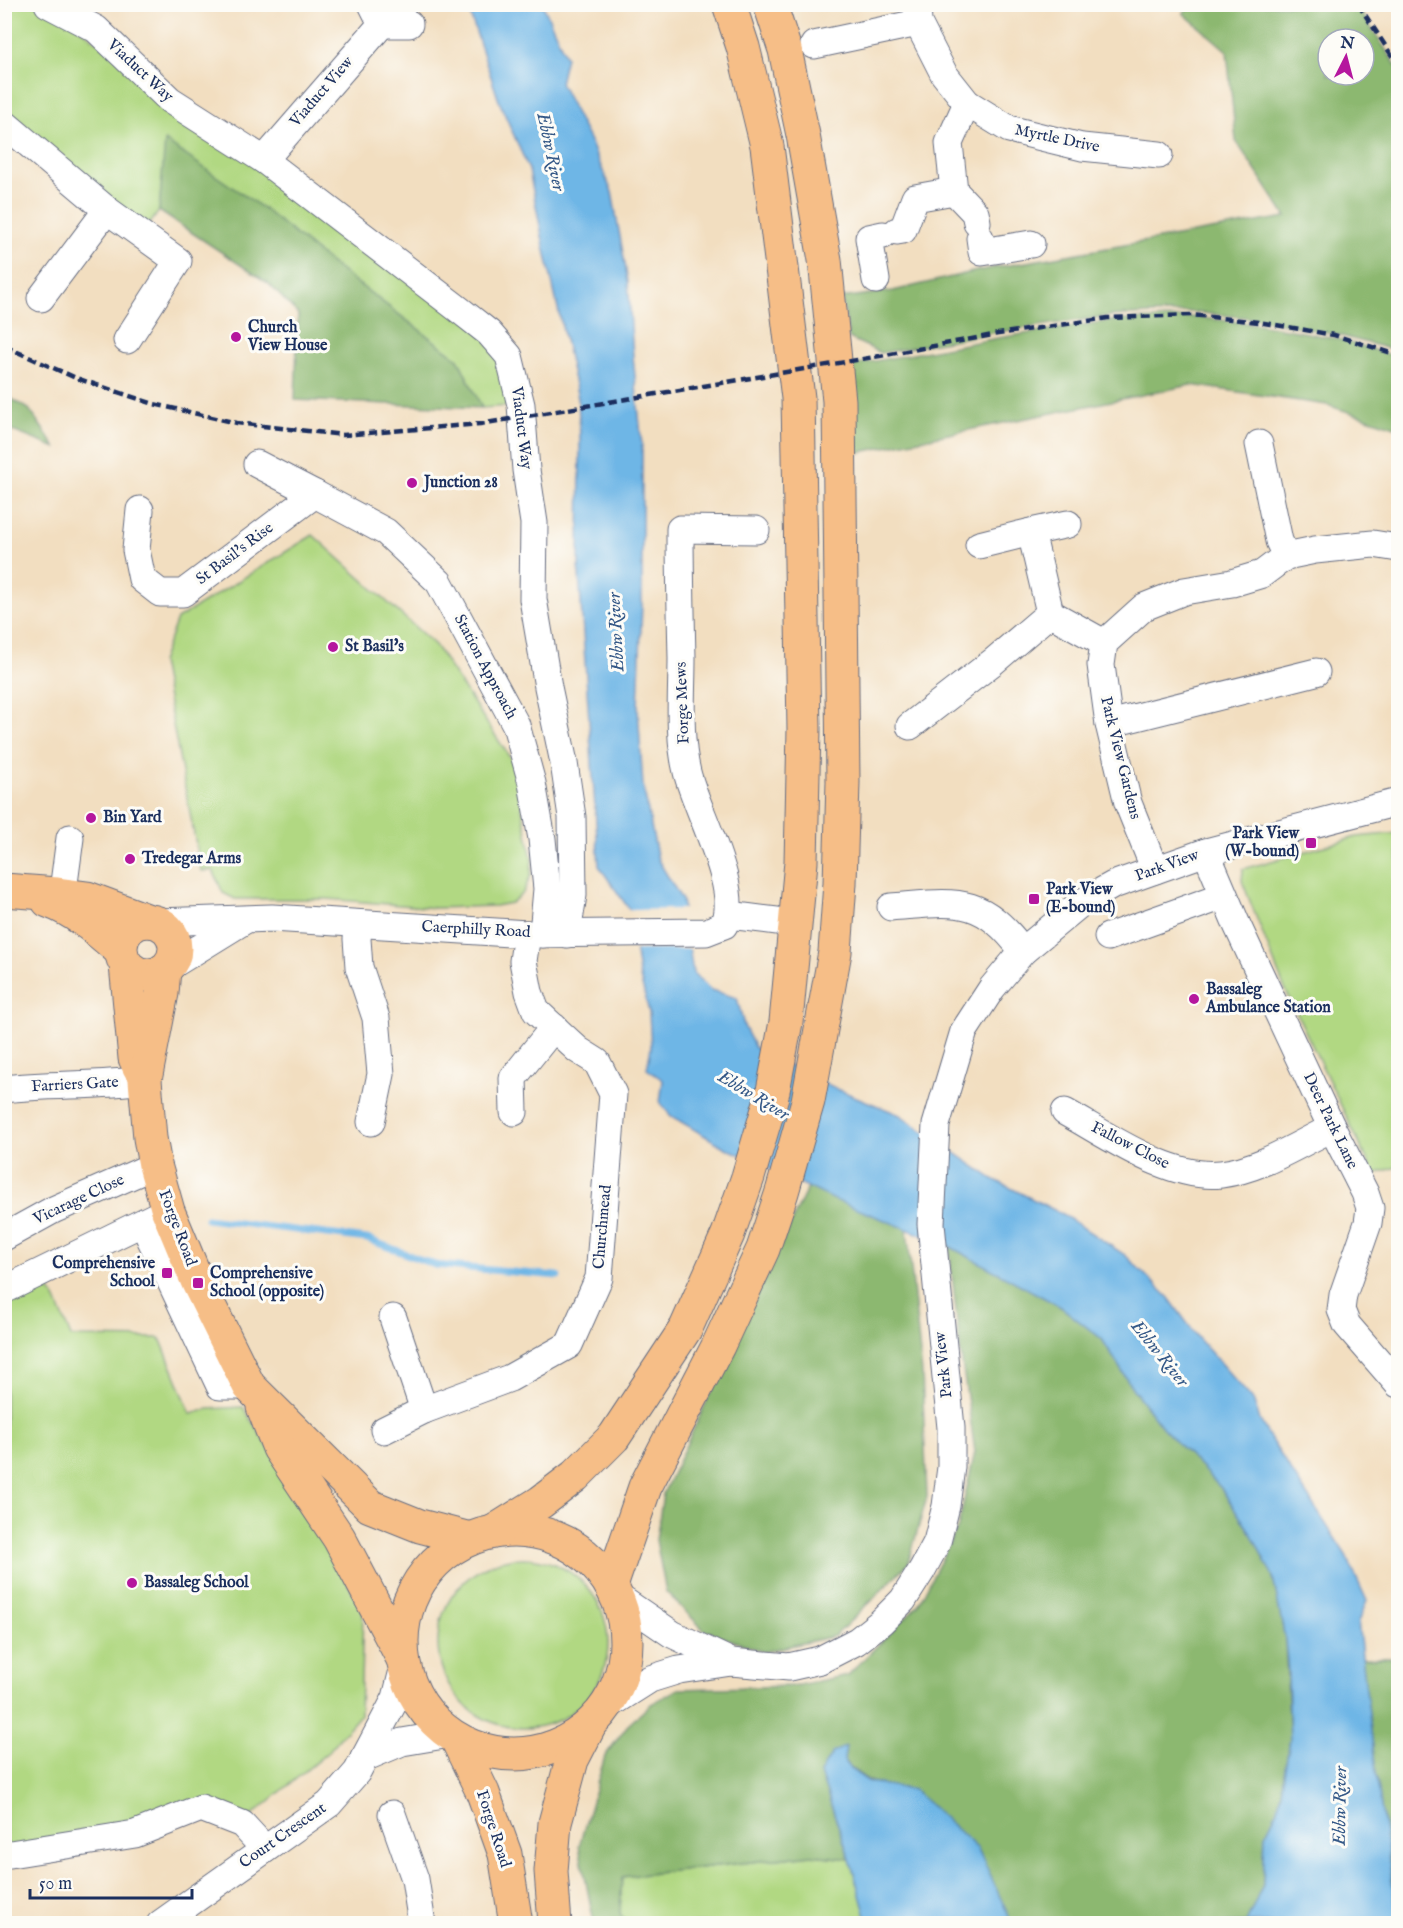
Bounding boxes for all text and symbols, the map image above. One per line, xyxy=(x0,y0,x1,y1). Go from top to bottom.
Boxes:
north arrow xyxy=(1316,27,1376,87)
text: N xyxy=(1338,33,1355,55)
street label: Viaduct Way xyxy=(102,35,177,107)
street label: Viaduct View xyxy=(285,52,358,132)
water label: Ebbw River xyxy=(530,110,570,194)
street label: Myrtle Drive xyxy=(1013,120,1101,158)
place label: Church View House xyxy=(247,318,328,356)
marker: Church View House xyxy=(229,330,243,344)
street label: Viaduct Way xyxy=(506,384,536,471)
place label: Junction 28 xyxy=(422,473,498,493)
marker: Junction 28 xyxy=(405,476,419,490)
street label: St Basil's Rise xyxy=(192,518,278,590)
water label: Ebbw River xyxy=(603,591,631,673)
street label: Station Approach xyxy=(449,611,521,723)
place label: St Basil's xyxy=(345,637,404,657)
marker: St Basil's xyxy=(326,640,340,654)
street label: Forge Mews xyxy=(672,661,694,745)
street label: Park View Gardens xyxy=(1095,695,1145,822)
place label: Bin Yard xyxy=(103,808,162,828)
marker: Bin Yard xyxy=(84,811,98,825)
place label: Park View (W-bound) xyxy=(1225,824,1300,862)
marker: Park View (W-bound) xyxy=(1304,836,1318,850)
street label: Park View xyxy=(1132,845,1202,887)
place label: Tredegar Arms xyxy=(141,849,242,869)
marker: Tredegar Arms xyxy=(123,852,137,866)
place label: Park View (E-bound) xyxy=(1046,880,1115,918)
marker: Park View (E-bound) xyxy=(1027,892,1041,906)
street label: Caerphilly Road xyxy=(421,917,531,943)
place label: Bassaleg Ambulance Station xyxy=(1205,980,1331,1018)
marker: Bassaleg Ambulance Station xyxy=(1187,992,1201,1006)
water label: Ebbw River xyxy=(712,1065,794,1127)
street label: Deer Park Lane xyxy=(1298,1069,1362,1173)
street label: Farriers Gate xyxy=(31,1073,119,1097)
street label: Fallow Close xyxy=(1087,1118,1173,1174)
street label: Vicarage Close xyxy=(29,1170,128,1230)
street label: Churchmead xyxy=(589,1184,617,1270)
street label: Forge Road xyxy=(153,1187,201,1269)
place label: Comprehensive School xyxy=(52,1254,156,1292)
place label: Comprehensive School (opposite) xyxy=(210,1264,324,1302)
marker: Comprehensive School xyxy=(160,1266,174,1280)
marker: Comprehensive School (opposite) xyxy=(191,1276,205,1290)
water label: Ebbw River xyxy=(1124,1315,1193,1393)
street label: Park View xyxy=(931,1330,957,1399)
place label: Bassaleg School xyxy=(144,1573,249,1593)
marker: Bassaleg School xyxy=(125,1576,139,1590)
water label: Ebbw River xyxy=(1329,1765,1353,1847)
street label: Forge Road xyxy=(471,1788,515,1871)
street label: Court Crescent xyxy=(236,1798,331,1873)
scale bar xyxy=(30,1862,192,1900)
text: 50 m xyxy=(39,1873,72,1896)

